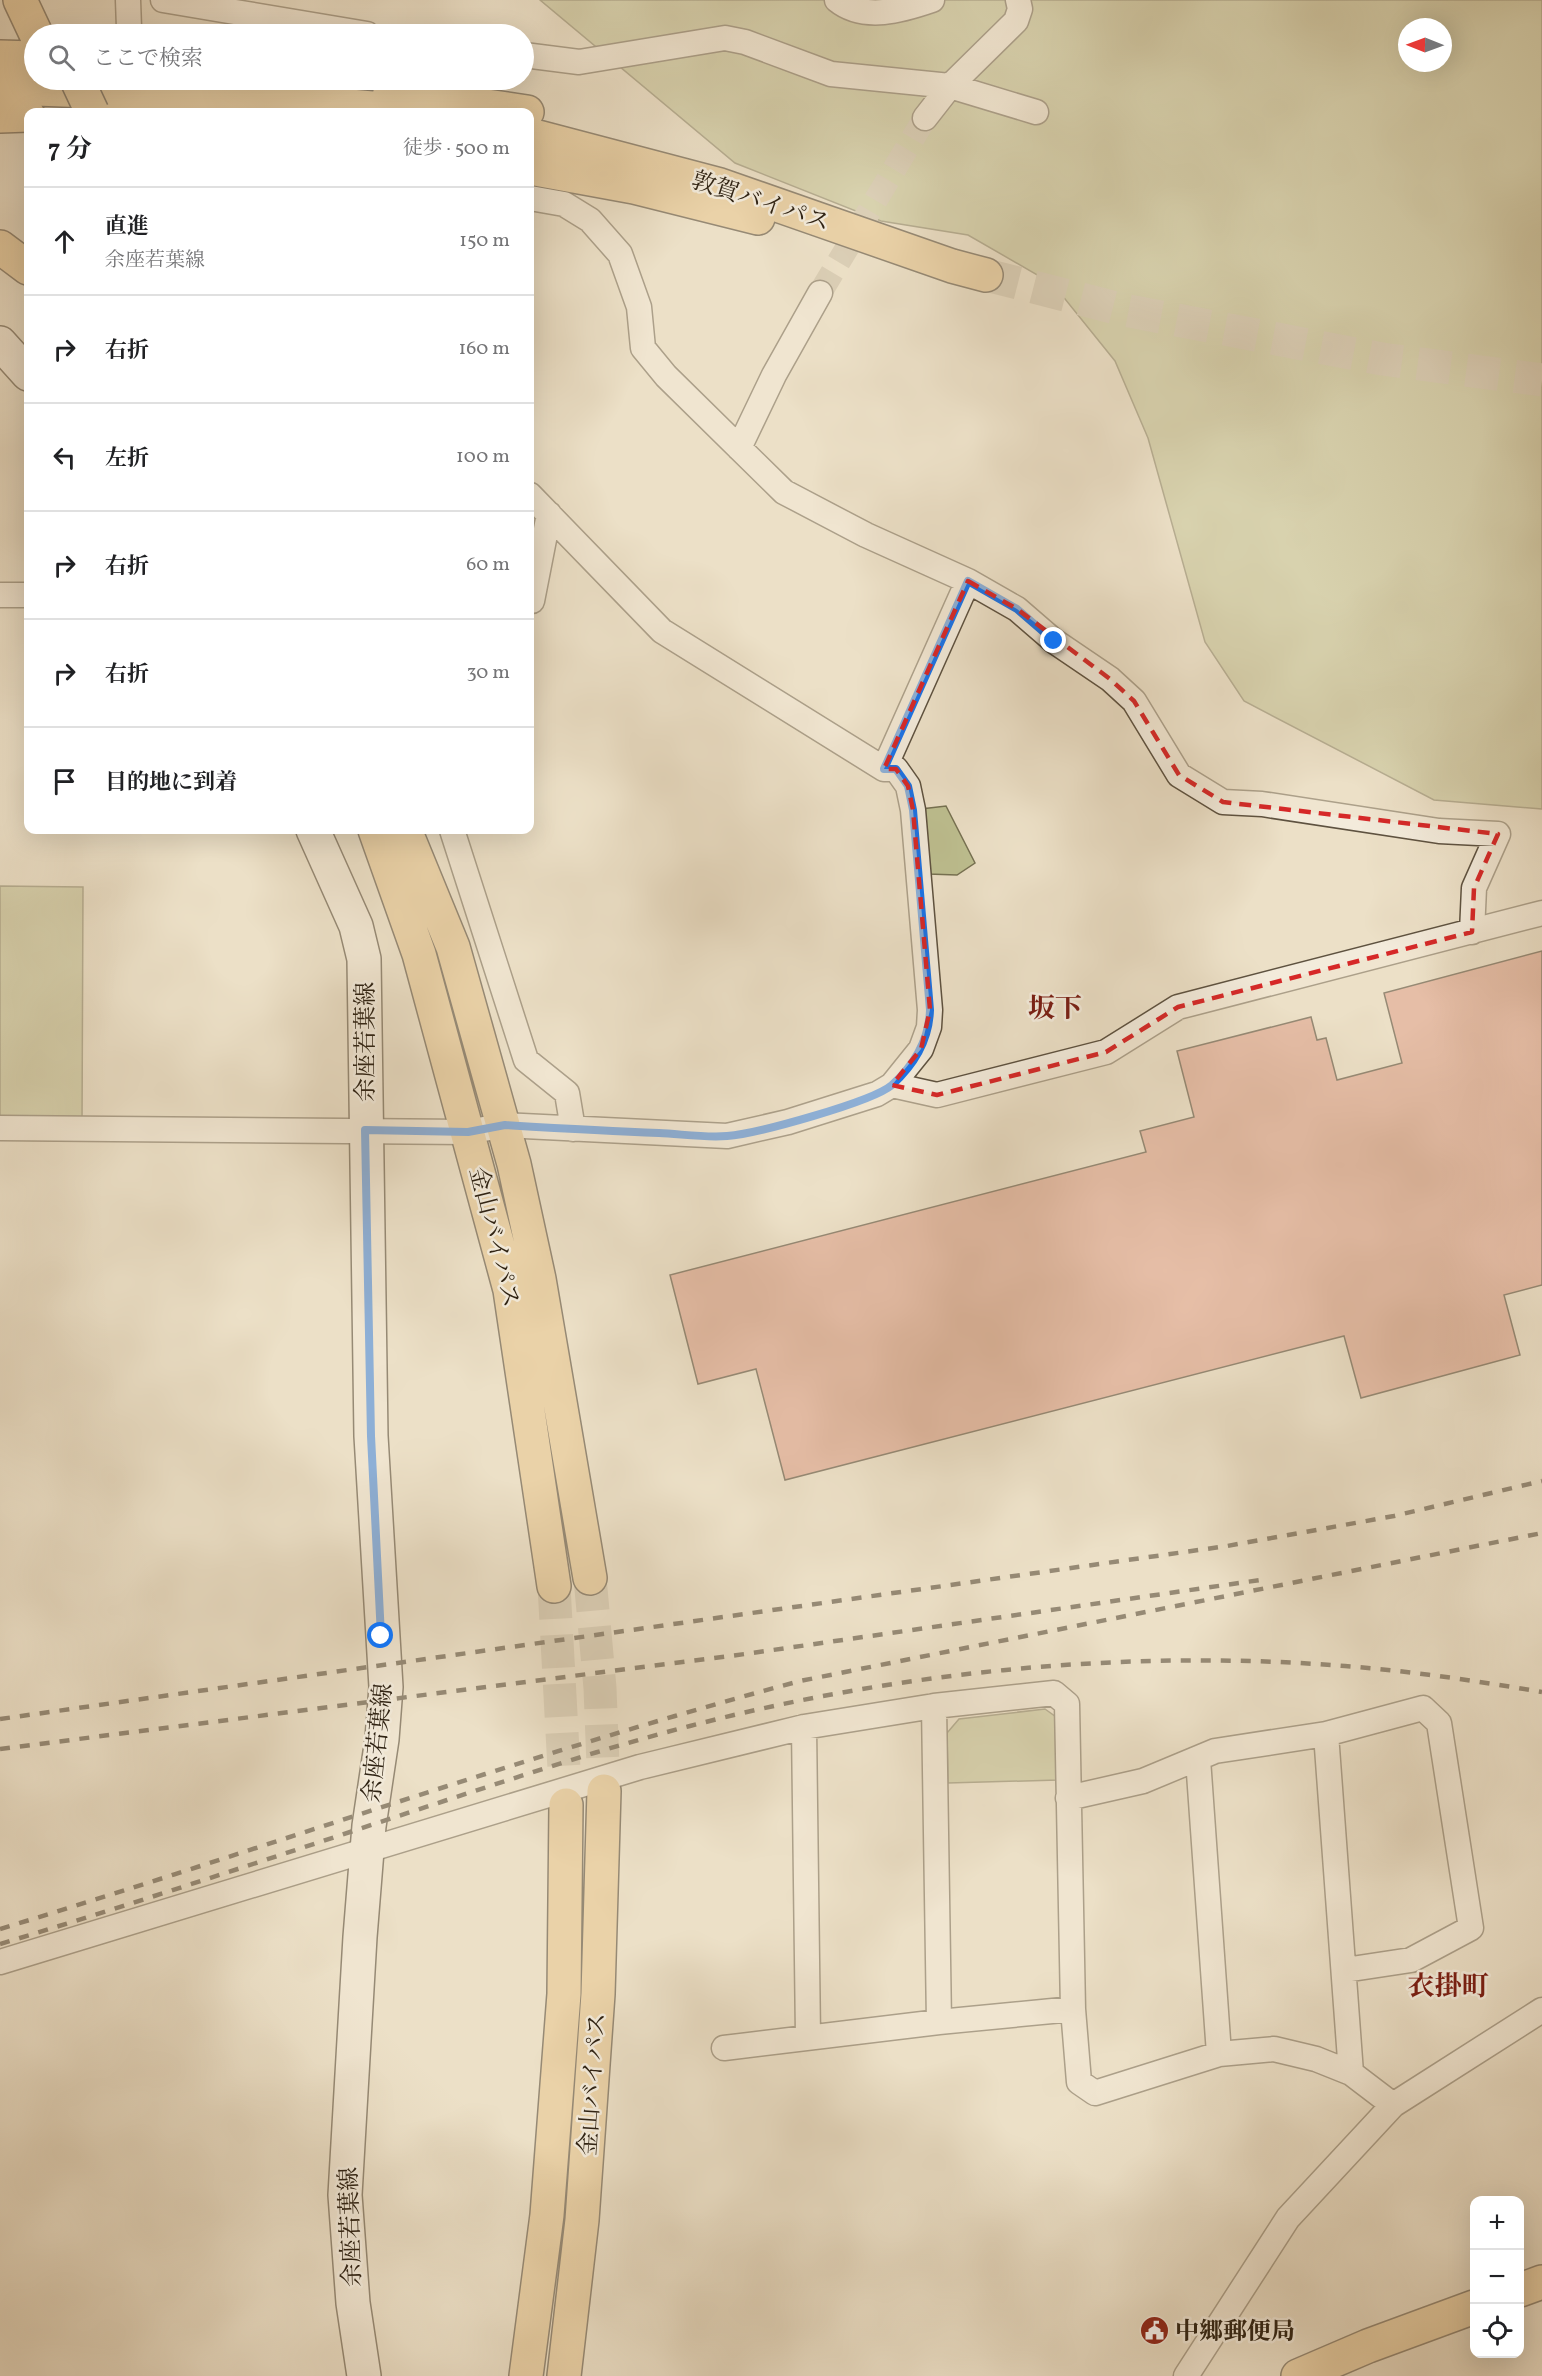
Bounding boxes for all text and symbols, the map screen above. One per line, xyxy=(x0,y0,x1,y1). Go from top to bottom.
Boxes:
north arrow xyxy=(1398,18,1452,72)
search box xyxy=(24,24,534,90)
icon: search xyxy=(45,41,78,74)
text: ここで検索 xyxy=(93,44,203,75)
text: 7 分 xyxy=(48,132,92,168)
text: 徒歩 · 500 m xyxy=(403,135,510,163)
street label: 敦賀バイパス xyxy=(687,165,834,241)
text: 直進 xyxy=(105,212,149,243)
icon: ahead xyxy=(48,225,81,258)
text: 150 m xyxy=(459,227,510,255)
text: 余座若葉線 xyxy=(105,247,205,275)
icon: right xyxy=(48,333,81,366)
text: 160 m xyxy=(458,335,510,363)
text: 右折 xyxy=(105,336,149,367)
icon: left xyxy=(48,441,81,474)
text: 100 m xyxy=(456,443,510,471)
text: 左折 xyxy=(105,444,149,475)
icon: right xyxy=(48,549,81,582)
text: 60 m xyxy=(466,551,510,579)
text: 右折 xyxy=(105,552,149,583)
route end xyxy=(1040,627,1066,653)
icon: right xyxy=(48,657,81,690)
text: 30 m xyxy=(466,659,510,687)
text: 右折 xyxy=(105,660,149,691)
icon: arrive xyxy=(48,765,81,798)
text: 目的地に到着 xyxy=(105,768,237,799)
street label: 余座若葉線 xyxy=(350,982,384,1102)
district label: 坂下 xyxy=(1028,991,1082,1029)
street label: 金山バイパス xyxy=(459,1164,527,1311)
route start xyxy=(367,1622,393,1648)
street label: 余座若葉線 xyxy=(356,1682,402,1805)
district label: 衣掛町 xyxy=(1408,1969,1489,2007)
street label: 金山バイパス xyxy=(572,2011,616,2157)
street label: 余座若葉線 xyxy=(333,2166,371,2287)
map controls xyxy=(1470,2196,1524,2358)
button: + xyxy=(1470,2196,1524,2250)
button: − xyxy=(1470,2250,1524,2304)
button: locate xyxy=(1470,2304,1524,2358)
public building icon: 中郷郵便局 xyxy=(1138,2315,1170,2347)
place label: 中郷郵便局 xyxy=(1175,2316,1295,2350)

